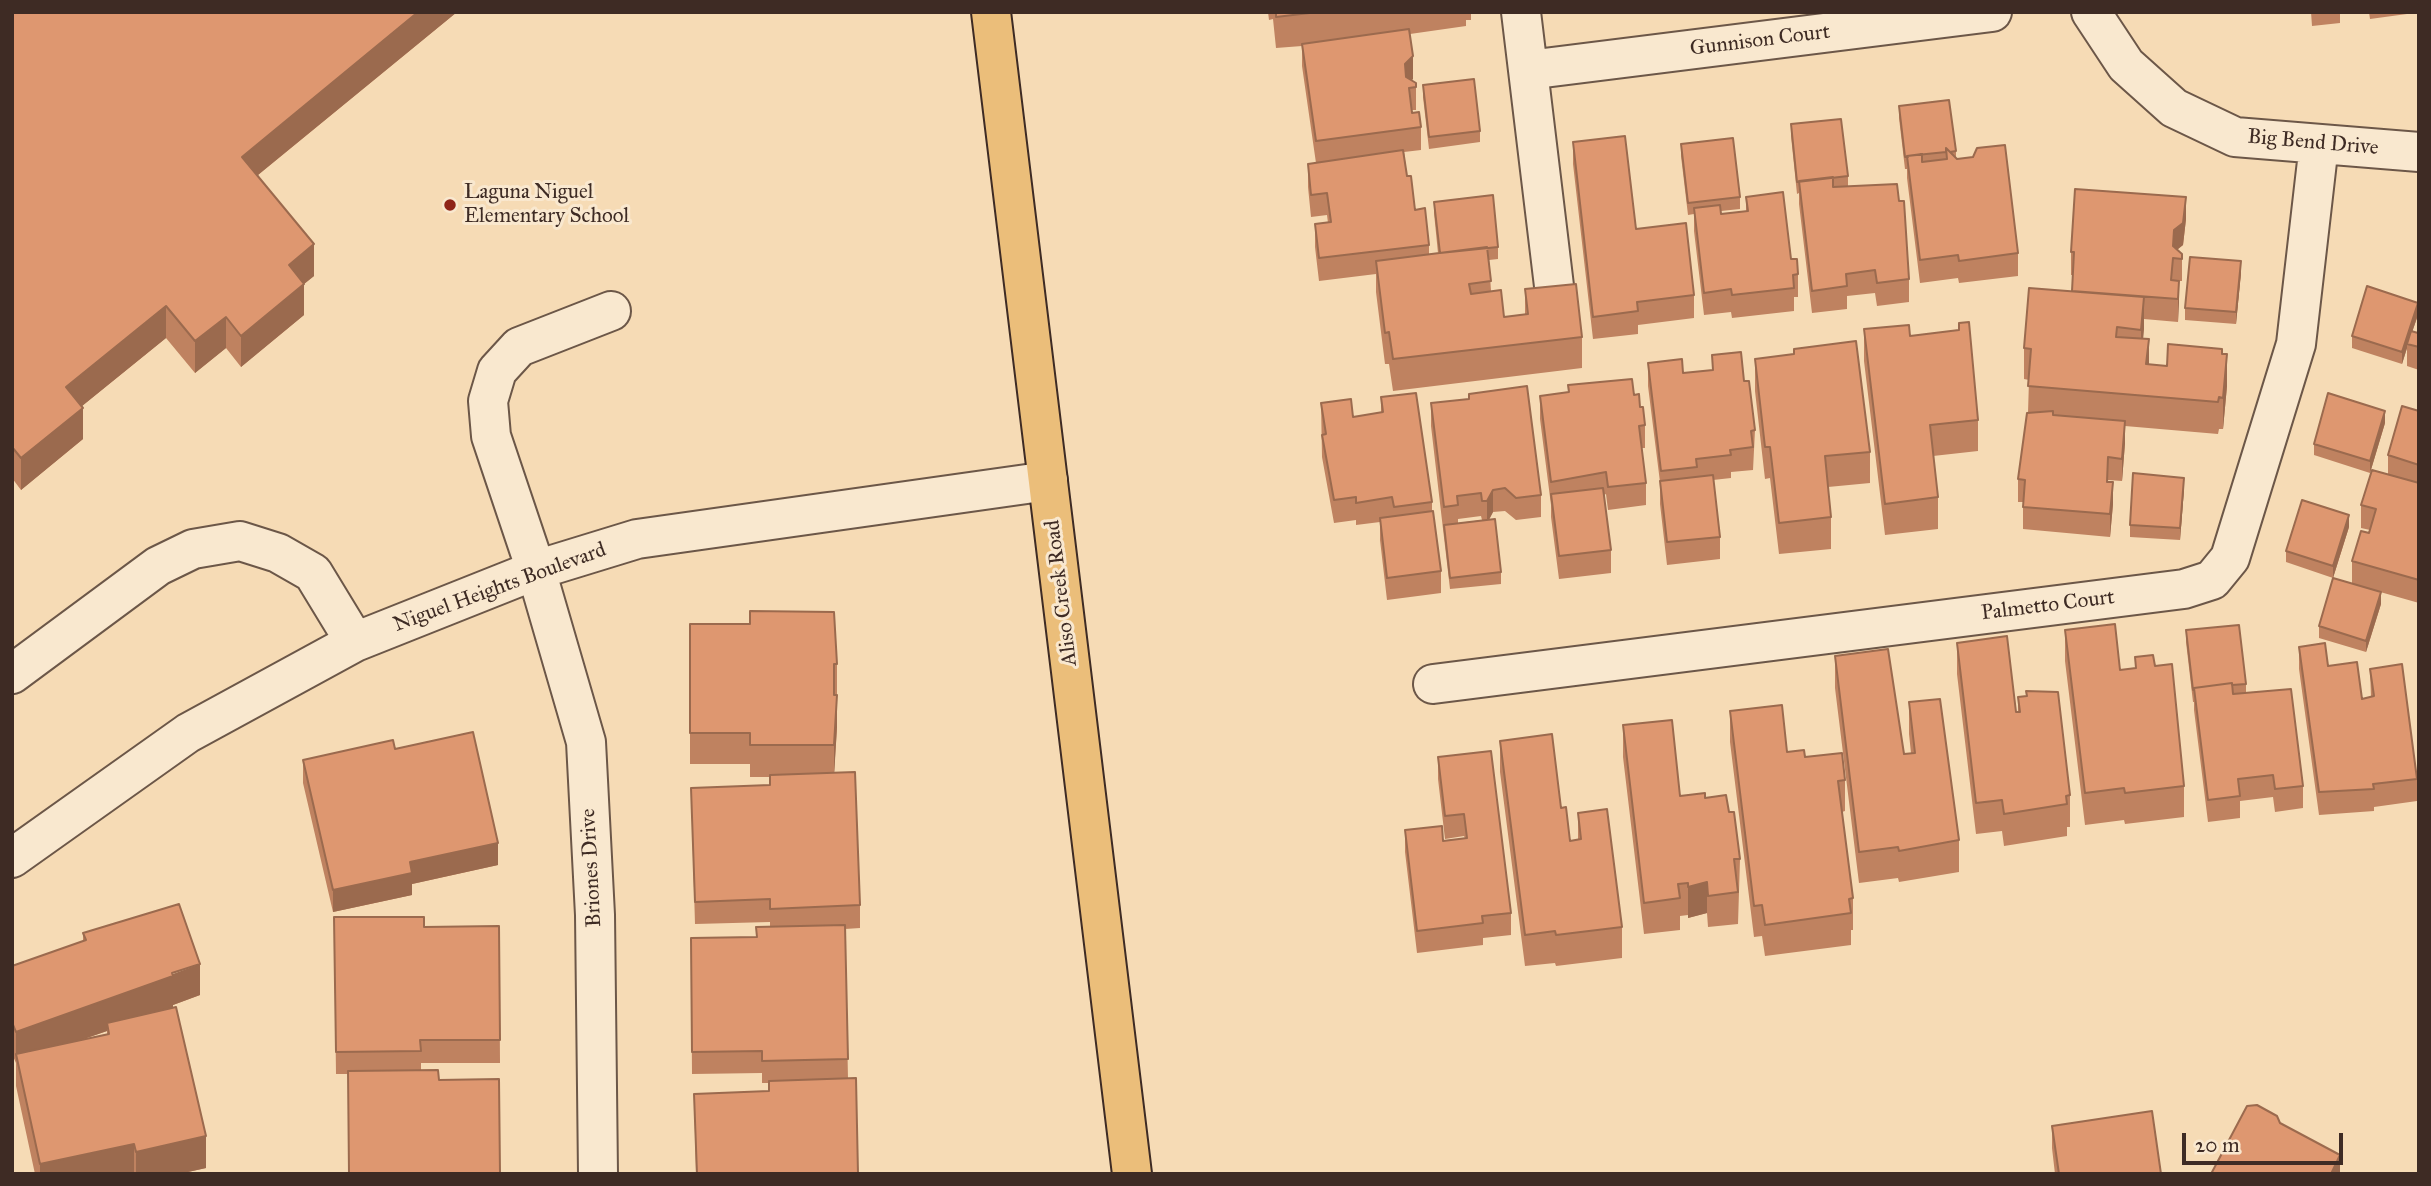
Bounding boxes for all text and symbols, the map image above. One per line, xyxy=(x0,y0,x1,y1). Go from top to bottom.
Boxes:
street label: Gunnison Court xyxy=(1689,20,1831,62)
street label: Big Bend Drive xyxy=(2246,125,2380,161)
place label: Laguna Niguel Elementary School xyxy=(464,180,629,230)
marker: Laguna Niguel Elementary School xyxy=(442,197,458,213)
street label: Aliso Creek Road xyxy=(1041,519,1083,667)
street label: Niguel Heights Boulevard xyxy=(390,538,610,638)
street label: Palmetto Court xyxy=(1980,585,2116,627)
street label: Briones Drive xyxy=(576,808,608,928)
scale bar xyxy=(2186,1120,2347,1164)
text: 20 m xyxy=(2195,1132,2240,1158)

